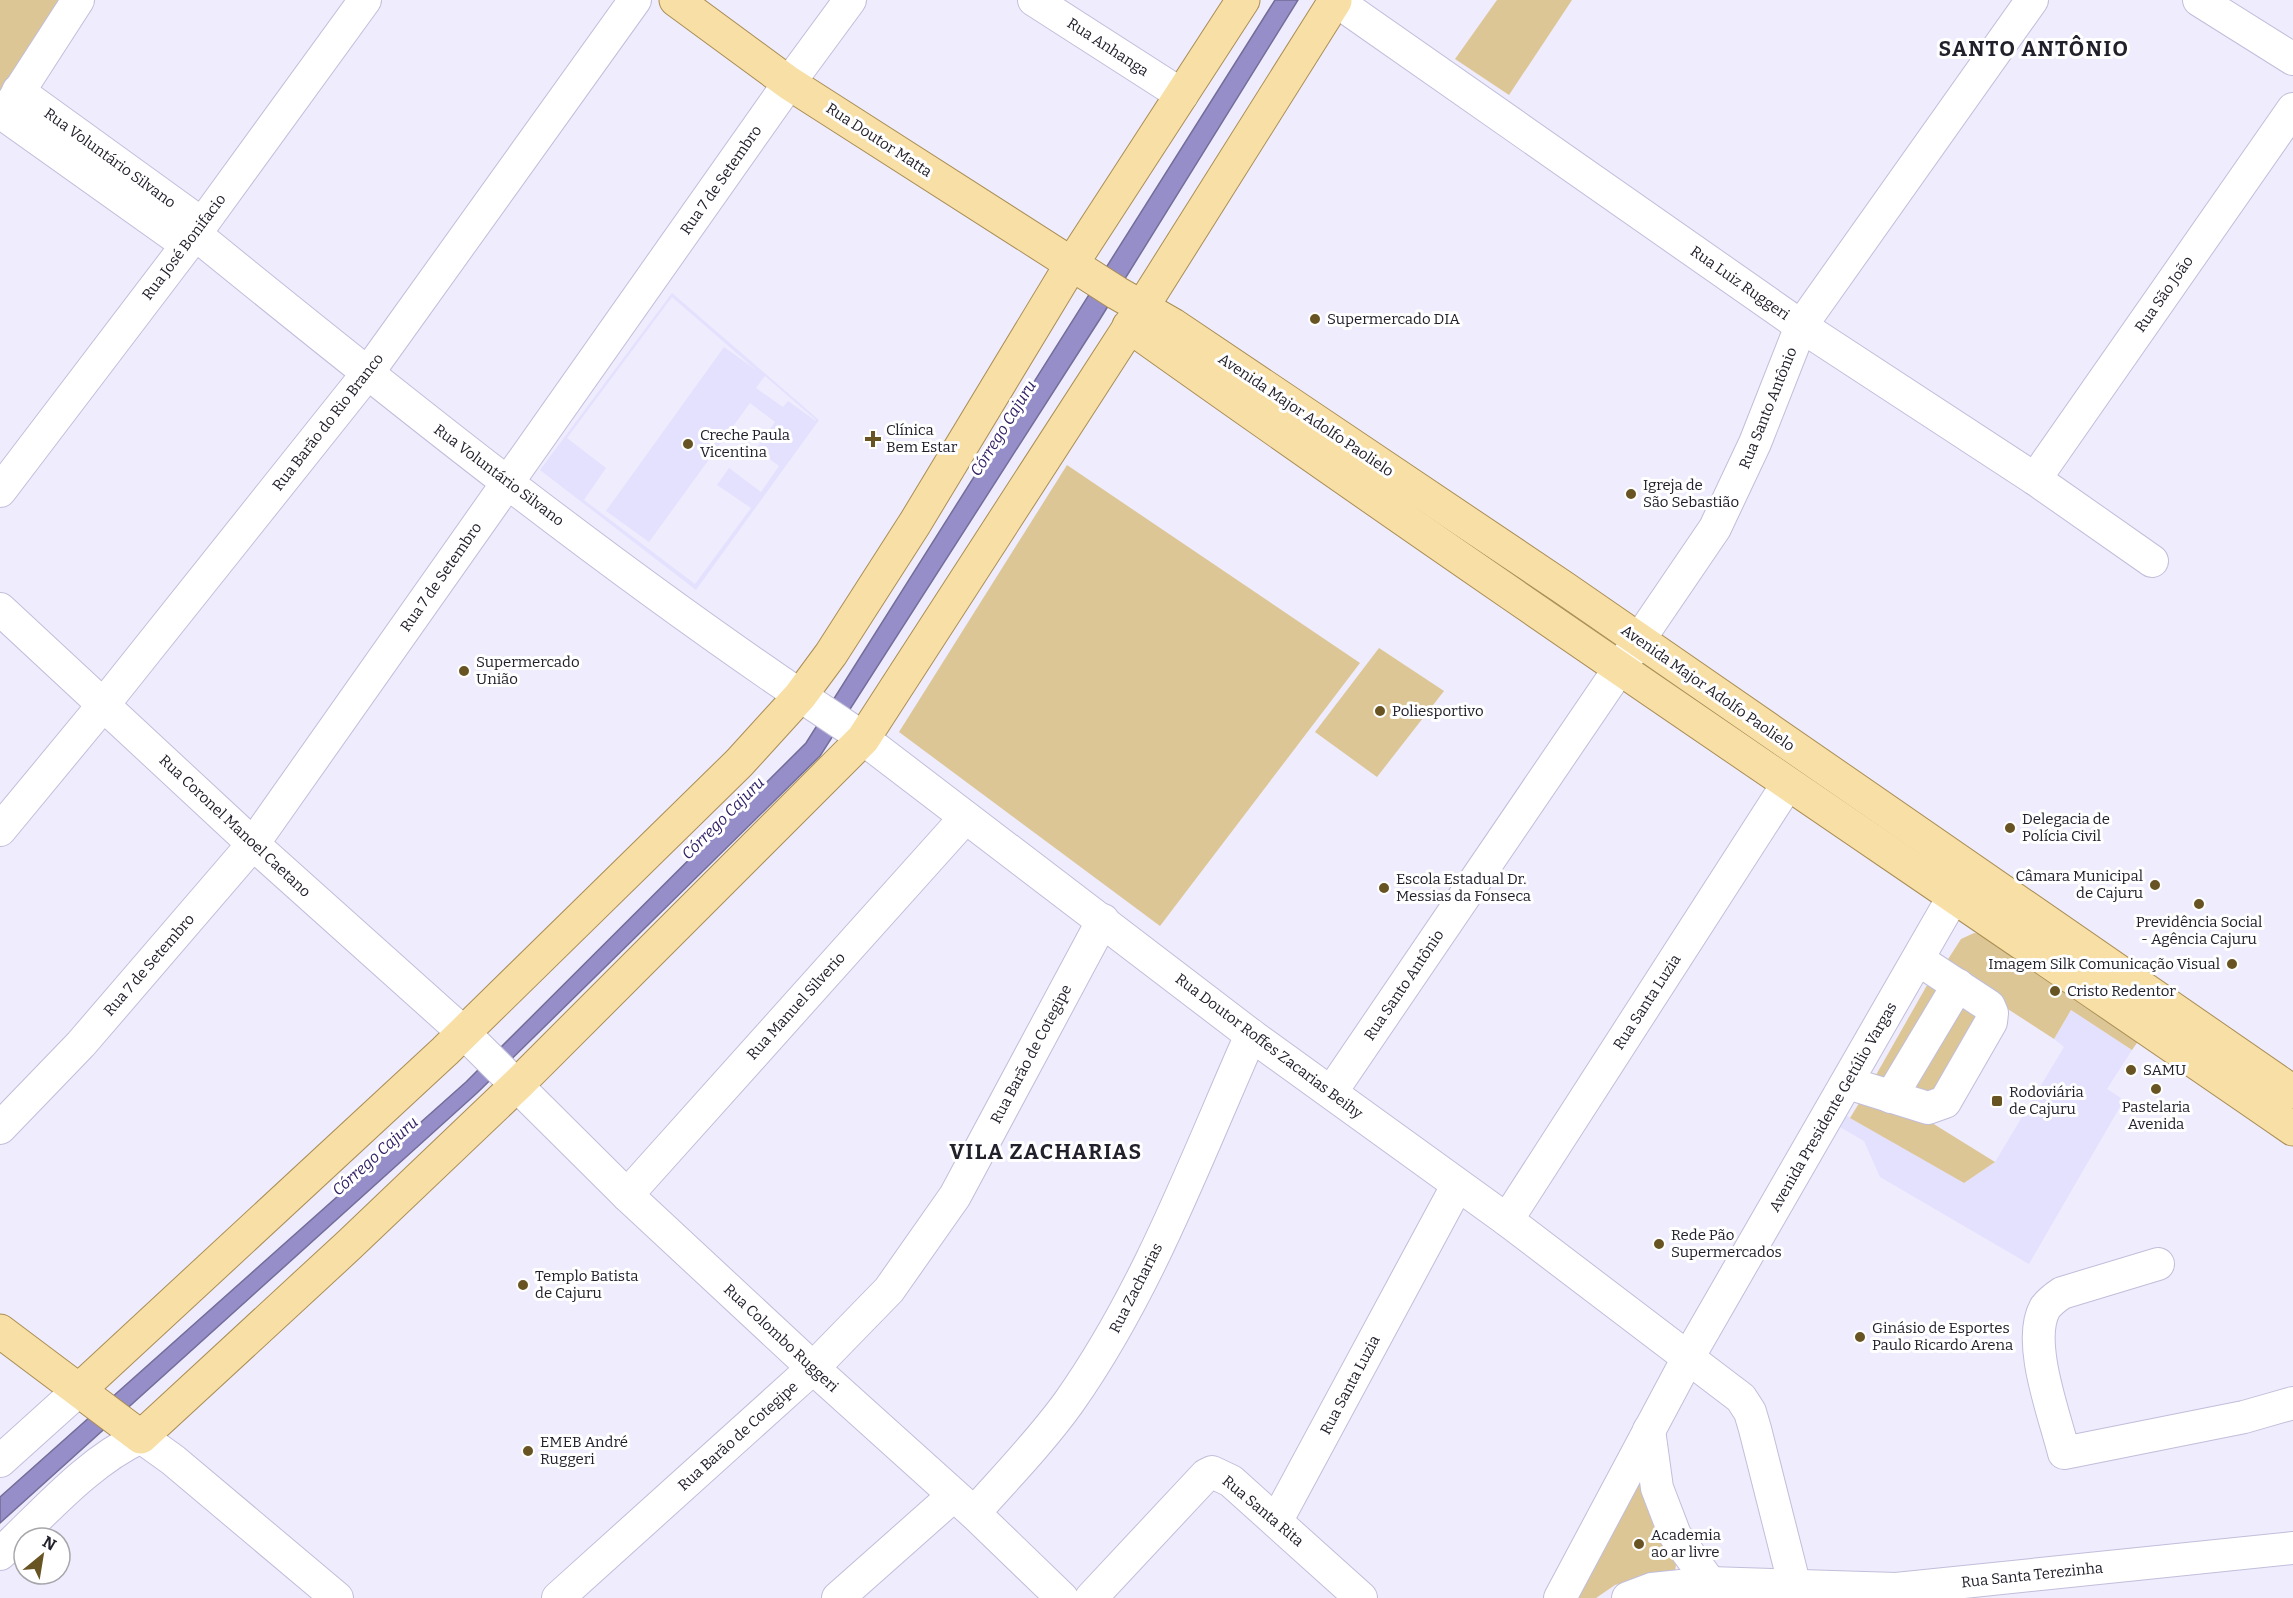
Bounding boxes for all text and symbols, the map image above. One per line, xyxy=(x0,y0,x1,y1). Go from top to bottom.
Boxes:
street label: Rua Anhanga xyxy=(1064,14,1152,80)
district label: SANTO ANTÔNIO xyxy=(1939,34,2129,62)
street label: Rua Doutor Matta xyxy=(823,99,935,181)
street label: Rua Voluntário Silvano xyxy=(41,104,179,212)
street label: Rua 7 de Setembro xyxy=(677,122,765,238)
street label: Rua José Bonifacio xyxy=(138,191,230,303)
street label: Rua Luiz Ruggeri xyxy=(1687,242,1793,324)
street label: Rua São João xyxy=(2131,252,2197,336)
place label: Supermercado DIA xyxy=(1327,310,1460,328)
marker: Supermercado DIA xyxy=(1308,312,1322,326)
street label: Rua Santo Antônio xyxy=(1735,345,1801,471)
street label: Rua Barão do Rio Branco xyxy=(269,350,387,494)
street label: Avenida Major Adolfo Paolielo xyxy=(1215,350,1397,480)
water label: Córrego Cajuru xyxy=(966,377,1040,479)
street label: Rua Voluntário Silvano xyxy=(430,420,568,530)
place label: Clínica Bem Estar xyxy=(886,421,958,456)
place label: Creche Paula Vicentina xyxy=(700,426,790,461)
marker: Clínica Bem Estar xyxy=(864,430,882,448)
marker: Creche Paula Vicentina xyxy=(681,437,695,451)
place label: Igreja de São Sebastião xyxy=(1643,476,1739,511)
marker: Igreja de São Sebastião xyxy=(1624,487,1638,501)
street label: Rua 7 de Setembro xyxy=(397,519,485,635)
street label: Avenida Major Adolfo Paolielo xyxy=(1618,621,1798,755)
place label: Supermercado União xyxy=(476,653,580,688)
marker: Supermercado União xyxy=(457,664,471,678)
place label: Poliesportivo xyxy=(1392,702,1484,720)
marker: Poliesportivo xyxy=(1373,704,1387,718)
street label: Rua Coronel Manoel Caetano xyxy=(156,751,314,901)
water label: Córrego Cajuru xyxy=(678,773,768,863)
place label: Delegacia de Polícia Civil xyxy=(2022,810,2110,845)
marker: Delegacia de Polícia Civil xyxy=(2003,821,2017,835)
place label: Câmara Municipal de Cajuru xyxy=(2015,867,2143,902)
place label: Escola Estadual Dr. Messias da Fonseca xyxy=(1396,870,1531,905)
marker: Câmara Municipal de Cajuru xyxy=(2148,878,2162,892)
marker: Escola Estadual Dr. Messias da Fonseca xyxy=(1377,881,1391,895)
marker: Previdência Social - Agência Cajuru xyxy=(2192,897,2206,911)
street label: Rua 7 de Setembro xyxy=(100,910,198,1020)
place label: Previdência Social - Agência Cajuru xyxy=(2136,913,2262,948)
street label: Rua Santo Antônio xyxy=(1360,926,1448,1044)
street label: Rua Manuel Silverio xyxy=(743,949,849,1063)
street label: Rua Santa Luzia xyxy=(1610,951,1684,1053)
place label: Imagem Silk Comunicação Visual xyxy=(1988,955,2220,973)
marker: Imagem Silk Comunicação Visual xyxy=(2225,957,2239,971)
street label: Rua Doutor Roffes Zacarias Beihy xyxy=(1172,970,1366,1122)
street label: Rua Barão de Cotegipe xyxy=(987,981,1075,1127)
place label: Cristo Redentor xyxy=(2067,982,2176,1000)
marker: Cristo Redentor xyxy=(2048,984,2062,998)
street label: Avenida Presidente Getúlio Vargas xyxy=(1765,999,1901,1215)
place label: SAMU xyxy=(2143,1061,2186,1079)
marker: SAMU xyxy=(2124,1063,2138,1077)
marker: Pastelaria Avenida xyxy=(2149,1082,2163,1096)
place label: Rodoviária de Cajuru xyxy=(2009,1083,2084,1118)
marker: Rodoviária de Cajuru xyxy=(1990,1094,2004,1108)
place label: Pastelaria Avenida xyxy=(2122,1098,2190,1133)
water label: Córrego Cajuru xyxy=(328,1112,422,1200)
district label: VILA ZACHARIAS xyxy=(949,1139,1143,1165)
place label: Rede Pão Supermercados xyxy=(1671,1226,1782,1261)
marker: Rede Pão Supermercados xyxy=(1652,1237,1666,1251)
street label: Rua Zacharias xyxy=(1106,1240,1166,1336)
place label: Templo Batista de Cajuru xyxy=(535,1267,639,1302)
marker: Templo Batista de Cajuru xyxy=(516,1278,530,1292)
street label: Rua Colombo Ruggeri xyxy=(720,1280,842,1396)
place label: Ginásio de Esportes Paulo Ricardo Arena xyxy=(1872,1319,2013,1354)
marker: Ginásio de Esportes Paulo Ricardo Arena xyxy=(1853,1330,1867,1344)
street label: Rua Santa Luzia xyxy=(1316,1332,1384,1438)
street label: Rua Barão de Cotegipe xyxy=(674,1377,802,1495)
place label: EMEB André Ruggeri xyxy=(540,1433,628,1468)
marker: EMEB André Ruggeri xyxy=(521,1444,535,1458)
street label: Rua Santa Rita xyxy=(1219,1472,1307,1550)
north arrow xyxy=(12,1526,72,1586)
place label: Academia ao ar livre xyxy=(1651,1526,1721,1561)
text: N xyxy=(39,1532,59,1555)
marker: Academia ao ar livre xyxy=(1632,1537,1646,1551)
street label: Rua Santa Terezinha xyxy=(1960,1559,2104,1591)

